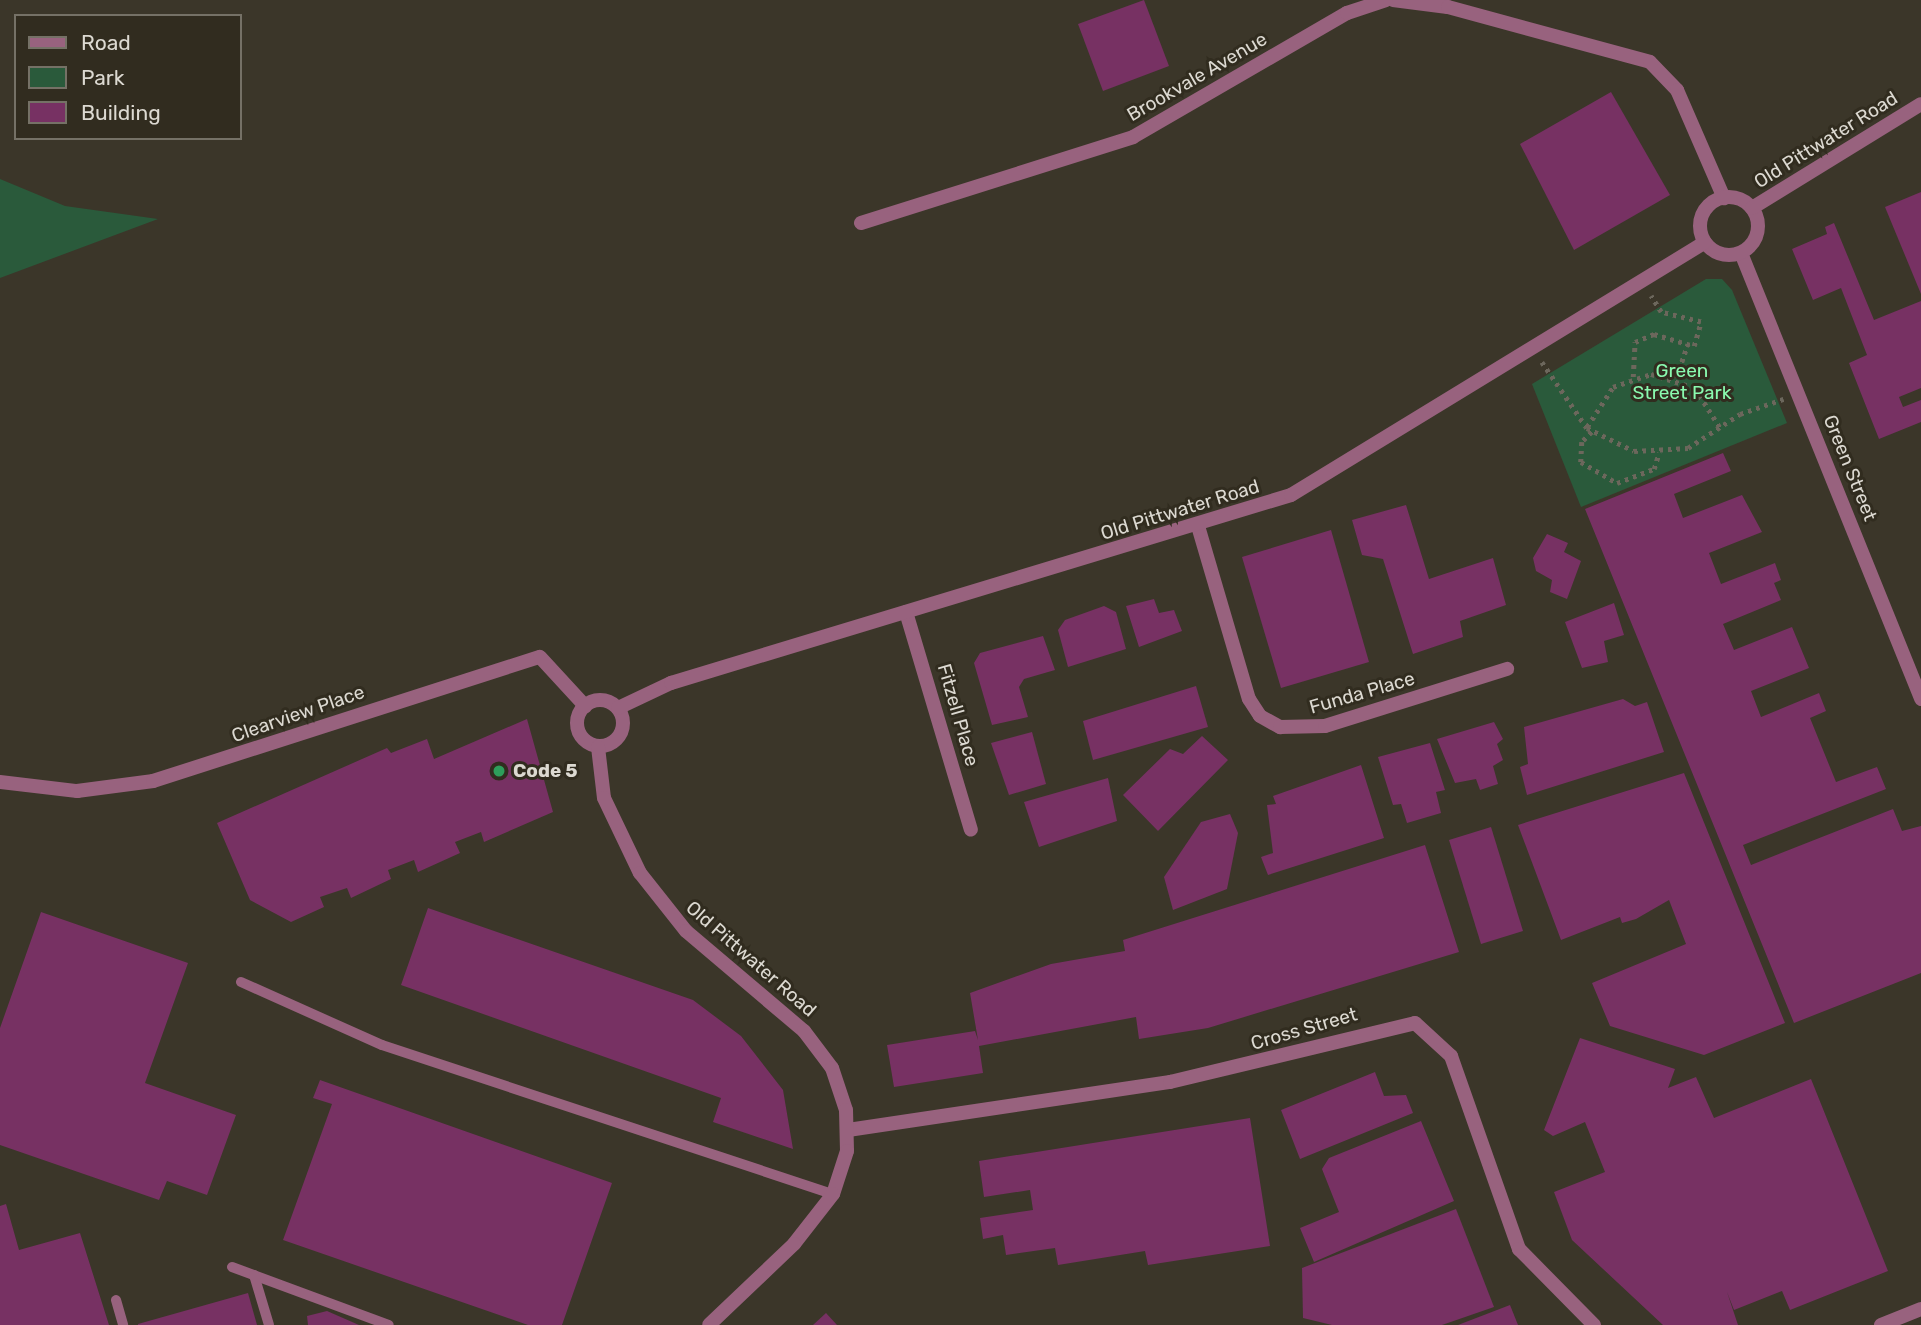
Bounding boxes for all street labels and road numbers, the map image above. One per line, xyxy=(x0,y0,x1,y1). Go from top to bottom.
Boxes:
street label: Brookvale Avenue xyxy=(1123,28,1271,126)
street label: Old Pittwater Road xyxy=(1750,87,1902,193)
street label: Green Street xyxy=(1818,412,1882,524)
street label: Old Pittwater Road xyxy=(1098,475,1262,545)
street label: Fitzell Place xyxy=(932,661,984,769)
street label: Funda Place xyxy=(1307,667,1417,719)
street label: Clearview Place xyxy=(228,681,368,747)
street label: Old Pittwater Road xyxy=(681,896,821,1022)
street label: Cross Street xyxy=(1248,1003,1360,1055)

